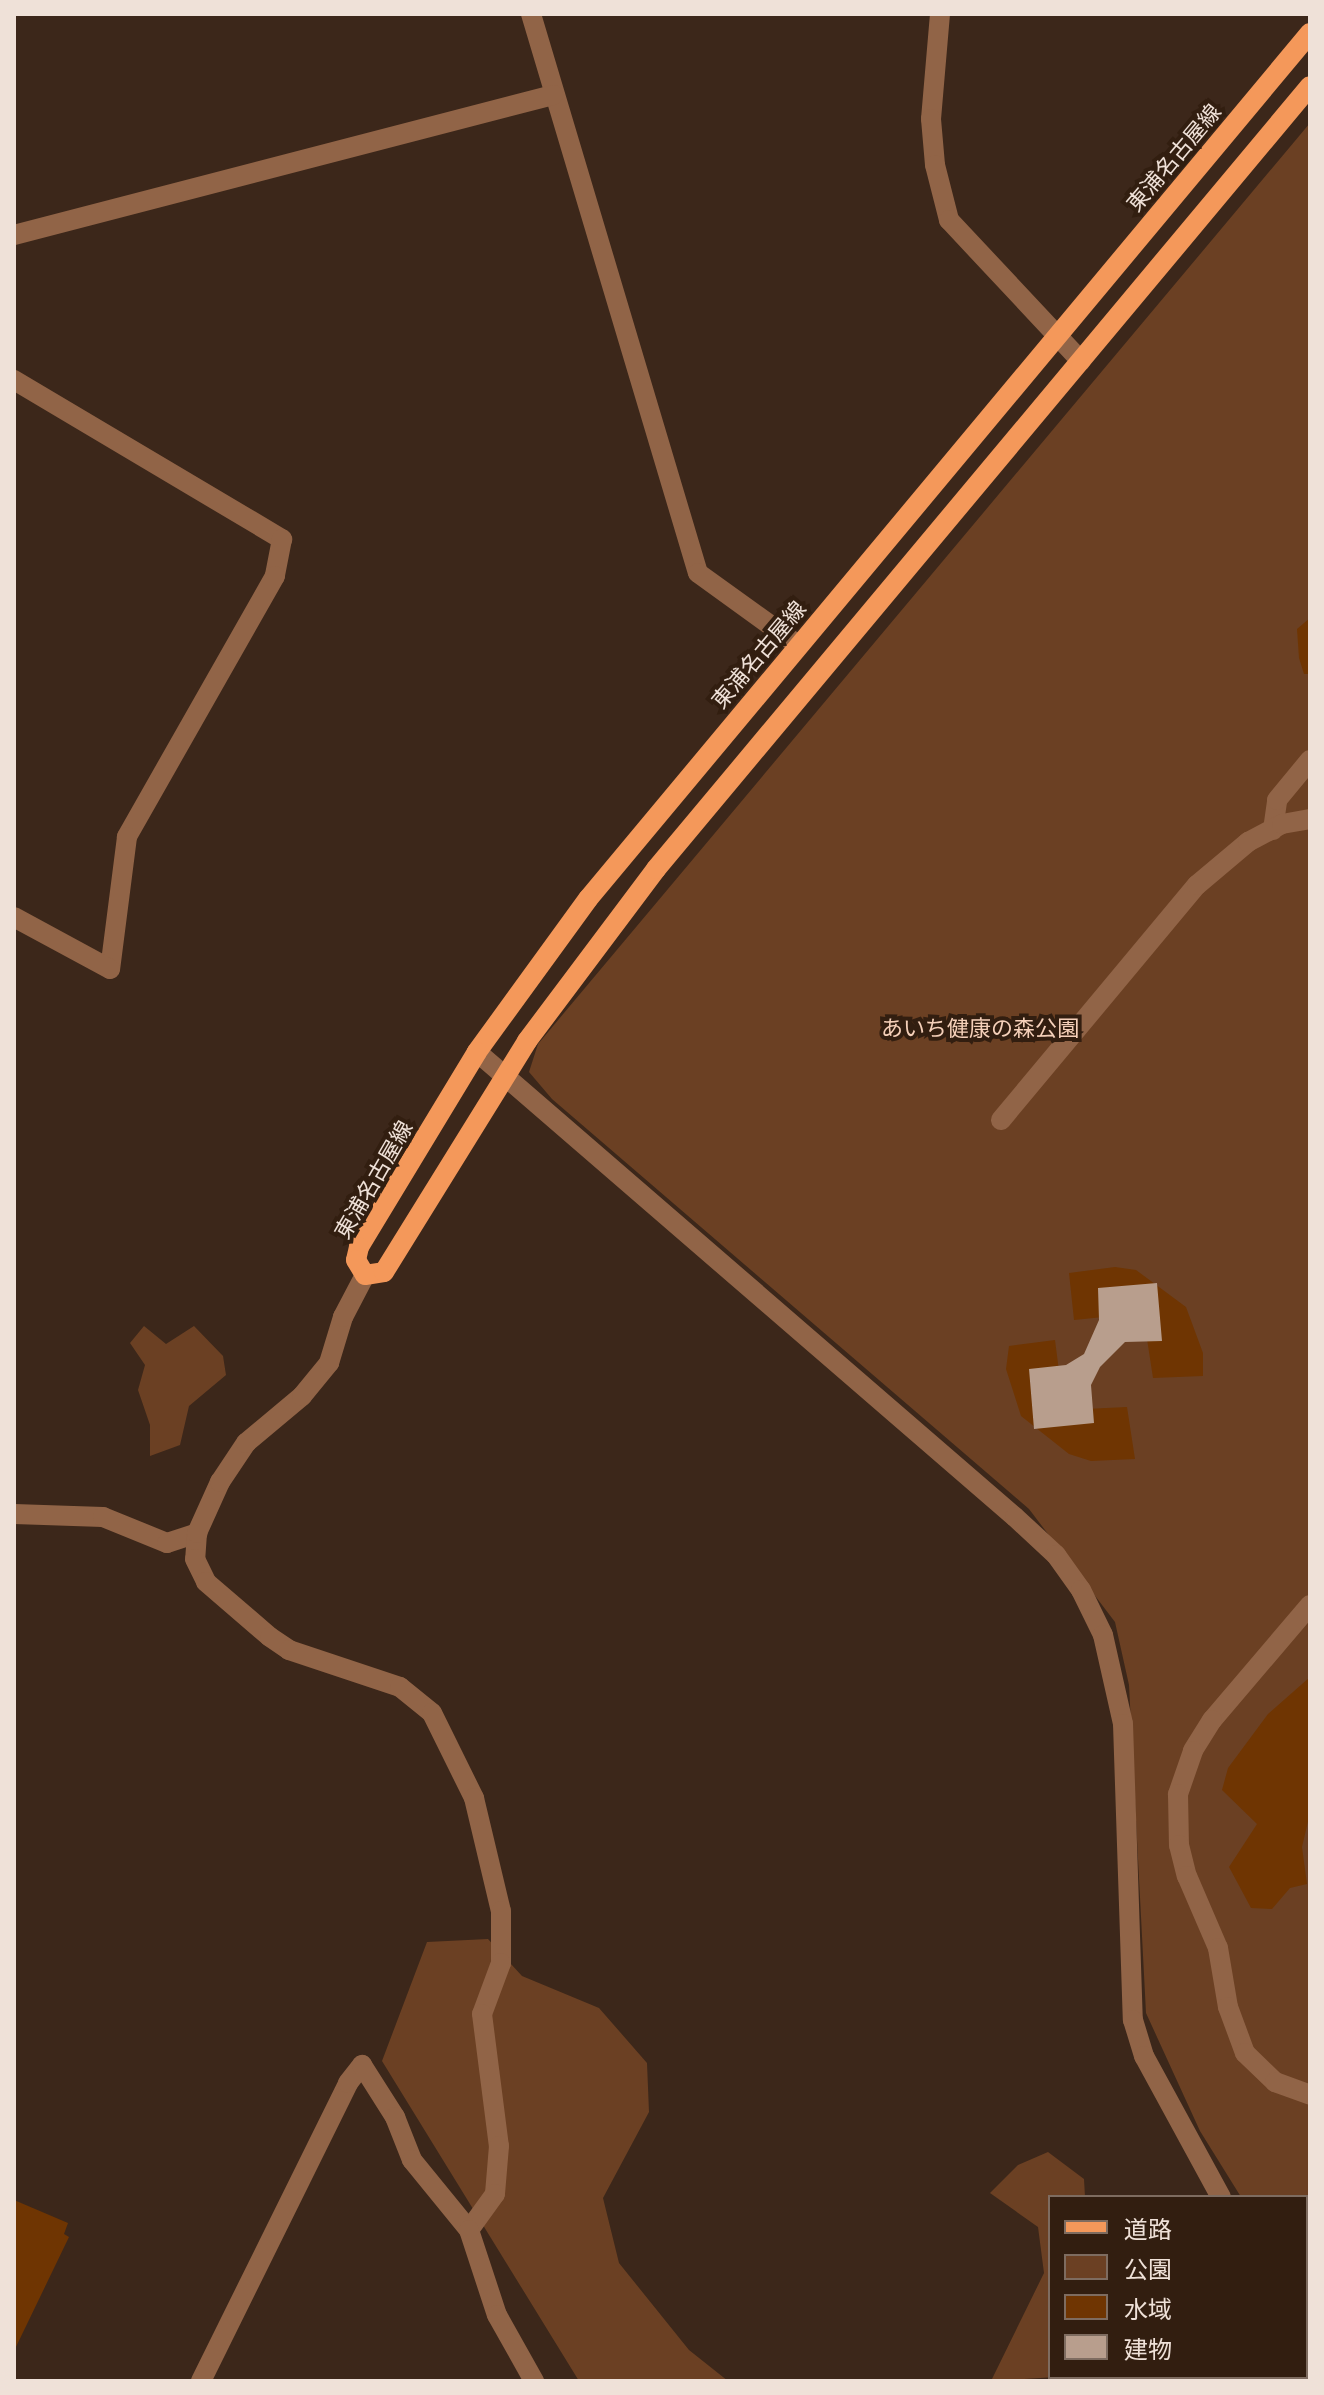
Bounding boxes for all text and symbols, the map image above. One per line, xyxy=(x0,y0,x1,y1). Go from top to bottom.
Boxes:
street label: 東浦名古屋線 xyxy=(1121,99,1227,217)
street label: 東浦名古屋線 xyxy=(706,596,812,714)
park label: あいち健康の森公園 xyxy=(881,1016,1079,1042)
street label: 東浦名古屋線 xyxy=(330,1116,418,1244)
legend xyxy=(1048,2195,1308,2379)
text: 道路 xyxy=(1124,2216,1172,2244)
text: 公園 xyxy=(1124,2256,1172,2284)
text: 水域 xyxy=(1124,2296,1172,2324)
text: 建物 xyxy=(1124,2336,1172,2364)

